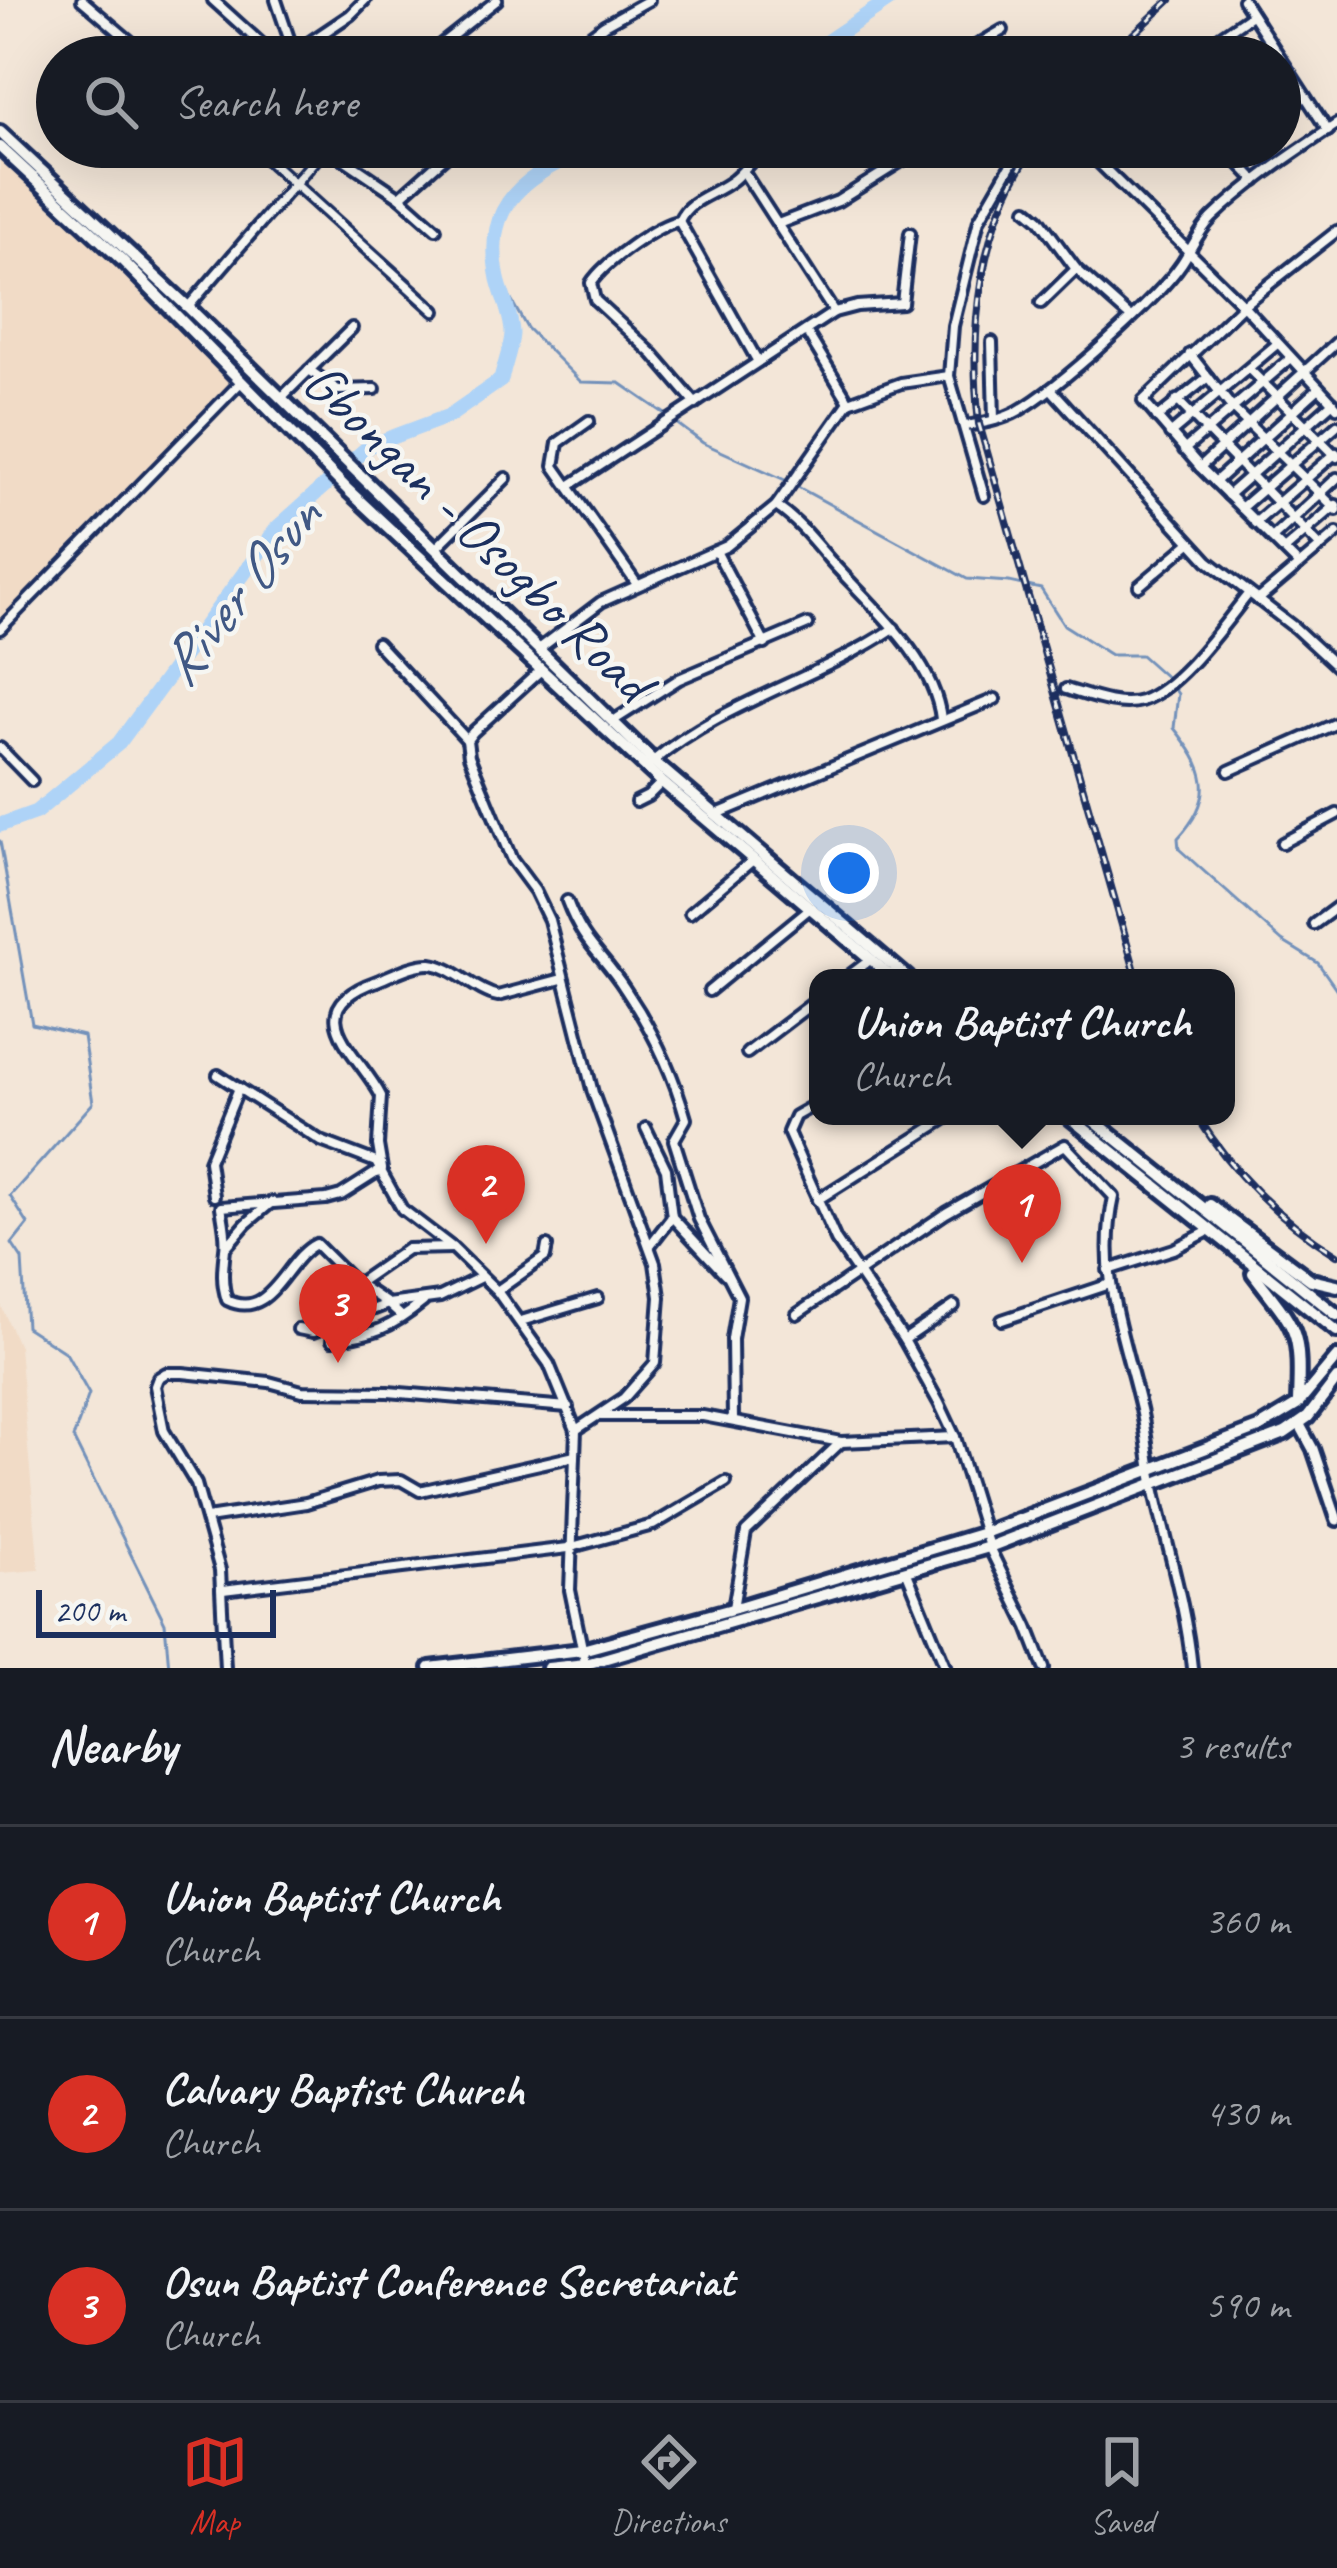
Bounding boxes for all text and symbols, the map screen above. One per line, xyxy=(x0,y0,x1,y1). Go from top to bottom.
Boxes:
search box xyxy=(36,36,1301,168)
icon: search xyxy=(78,69,144,135)
text: Search here xyxy=(174,74,357,131)
street label: Gbongan - Osogbo Road xyxy=(288,346,674,722)
water label: River Osun xyxy=(141,479,340,700)
your location xyxy=(819,843,879,903)
popup xyxy=(809,969,1235,1125)
text: Union Baptist Church xyxy=(853,994,1191,1051)
text: Church xyxy=(853,1051,951,1100)
pin: 2 xyxy=(447,1145,525,1244)
pin: 1 xyxy=(983,1164,1061,1263)
pin: 3 xyxy=(299,1264,377,1363)
scale bar xyxy=(36,1584,276,1637)
text: 200 m xyxy=(54,1590,125,1632)
text: Nearby xyxy=(48,1714,176,1778)
text: 3 results xyxy=(1175,1722,1289,1771)
text: Union Baptist Church xyxy=(162,1869,500,1926)
text: 1 xyxy=(78,1897,96,1946)
text: 360 m xyxy=(1205,1897,1289,1946)
text: Church xyxy=(162,1926,260,1975)
text: Calvary Baptist Church xyxy=(162,2061,524,2118)
text: 2 xyxy=(78,2089,96,2138)
text: 430 m xyxy=(1205,2089,1289,2138)
text: Church xyxy=(162,2118,260,2167)
text: Osun Baptist Conference Secretariat xyxy=(162,2253,734,2310)
text: 3 xyxy=(78,2281,96,2330)
text: 590 m xyxy=(1205,2281,1289,2330)
text: Church xyxy=(162,2310,260,2359)
tab: Map xyxy=(182,2429,248,2543)
tab: Directions xyxy=(611,2429,726,2543)
tab: Saved xyxy=(1089,2429,1155,2543)

